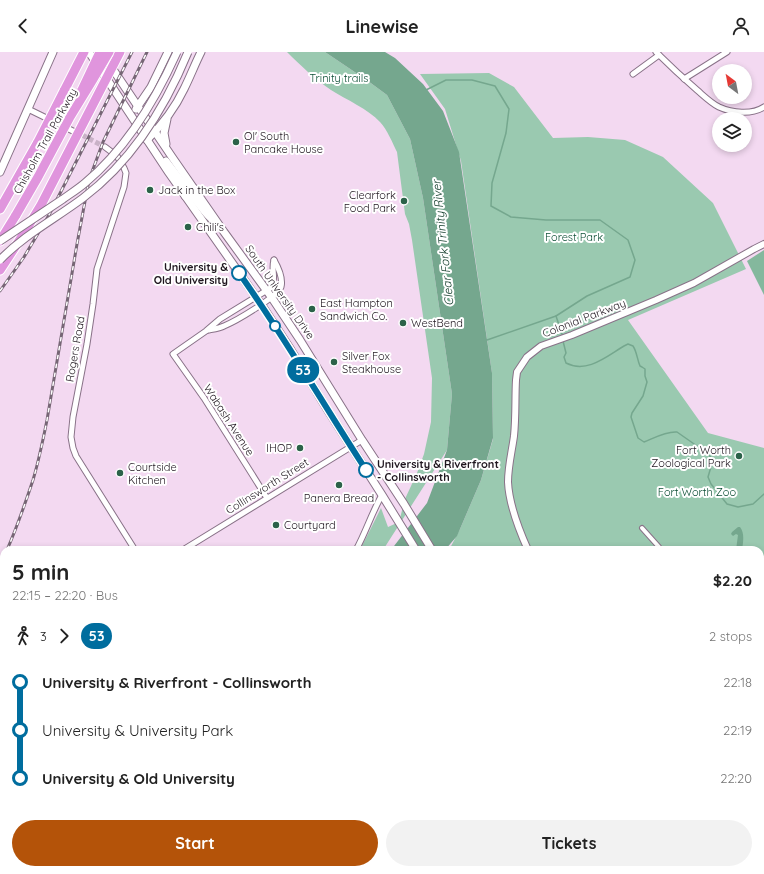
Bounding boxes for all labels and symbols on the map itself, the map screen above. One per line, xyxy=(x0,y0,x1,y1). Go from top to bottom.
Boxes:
north arrow xyxy=(712,64,752,104)
park label: Trinity trails xyxy=(310,71,368,85)
street label: Chisholm Trail Parkway xyxy=(10,86,80,196)
place label: Ol' South Pancake House xyxy=(244,129,323,156)
marker: Ol' South Pancake House xyxy=(231,137,241,147)
water label: Clear Fork Trinity River xyxy=(428,178,457,307)
place label: Jack in the Box xyxy=(158,183,235,197)
marker: Jack in the Box xyxy=(145,185,155,195)
place label: Clearfork Food Park xyxy=(344,188,396,215)
marker: Clearfork Food Park xyxy=(399,196,409,206)
place label: Chili's xyxy=(196,220,224,234)
marker: Chili's xyxy=(183,222,193,232)
park label: Forest Park xyxy=(545,230,603,244)
street label: South University Drive xyxy=(242,242,318,342)
place label: University & Old University xyxy=(154,260,228,287)
marker: University & Old University xyxy=(231,265,247,281)
place label: East Hampton Sandwich Co. xyxy=(320,296,393,323)
street label: Colonial Parkway xyxy=(540,296,628,340)
marker: East Hampton Sandwich Co. xyxy=(307,304,317,314)
street label: Rogers Road xyxy=(62,315,88,383)
place label: WestBend xyxy=(411,316,463,330)
marker: WestBend xyxy=(398,318,408,328)
unlabelled marker xyxy=(269,320,281,332)
place label: Silver Fox Steakhouse xyxy=(342,349,401,376)
line badge: 53 xyxy=(285,357,321,383)
marker: Silver Fox Steakhouse xyxy=(329,357,339,367)
street label: Wabash Avenue xyxy=(201,382,257,458)
place label: IHOP xyxy=(266,441,292,455)
marker: IHOP xyxy=(295,443,305,453)
place label: Fort Worth Zoological Park xyxy=(651,443,731,470)
marker: Fort Worth Zoological Park xyxy=(734,451,744,461)
street label: Collinsworth Street xyxy=(223,455,311,517)
place label: University & Riverfront - Collinsworth xyxy=(377,457,499,484)
place label: Courtside Kitchen xyxy=(128,460,177,487)
marker: University & Riverfront - Collinsworth xyxy=(358,462,374,478)
marker: Courtside Kitchen xyxy=(115,468,125,478)
marker: Panera Bread xyxy=(334,480,344,490)
park label: Fort Worth Zoo xyxy=(658,485,737,499)
place label: Panera Bread xyxy=(304,491,374,505)
place label: Courtyard xyxy=(284,518,336,532)
marker: Courtyard xyxy=(271,520,281,530)

